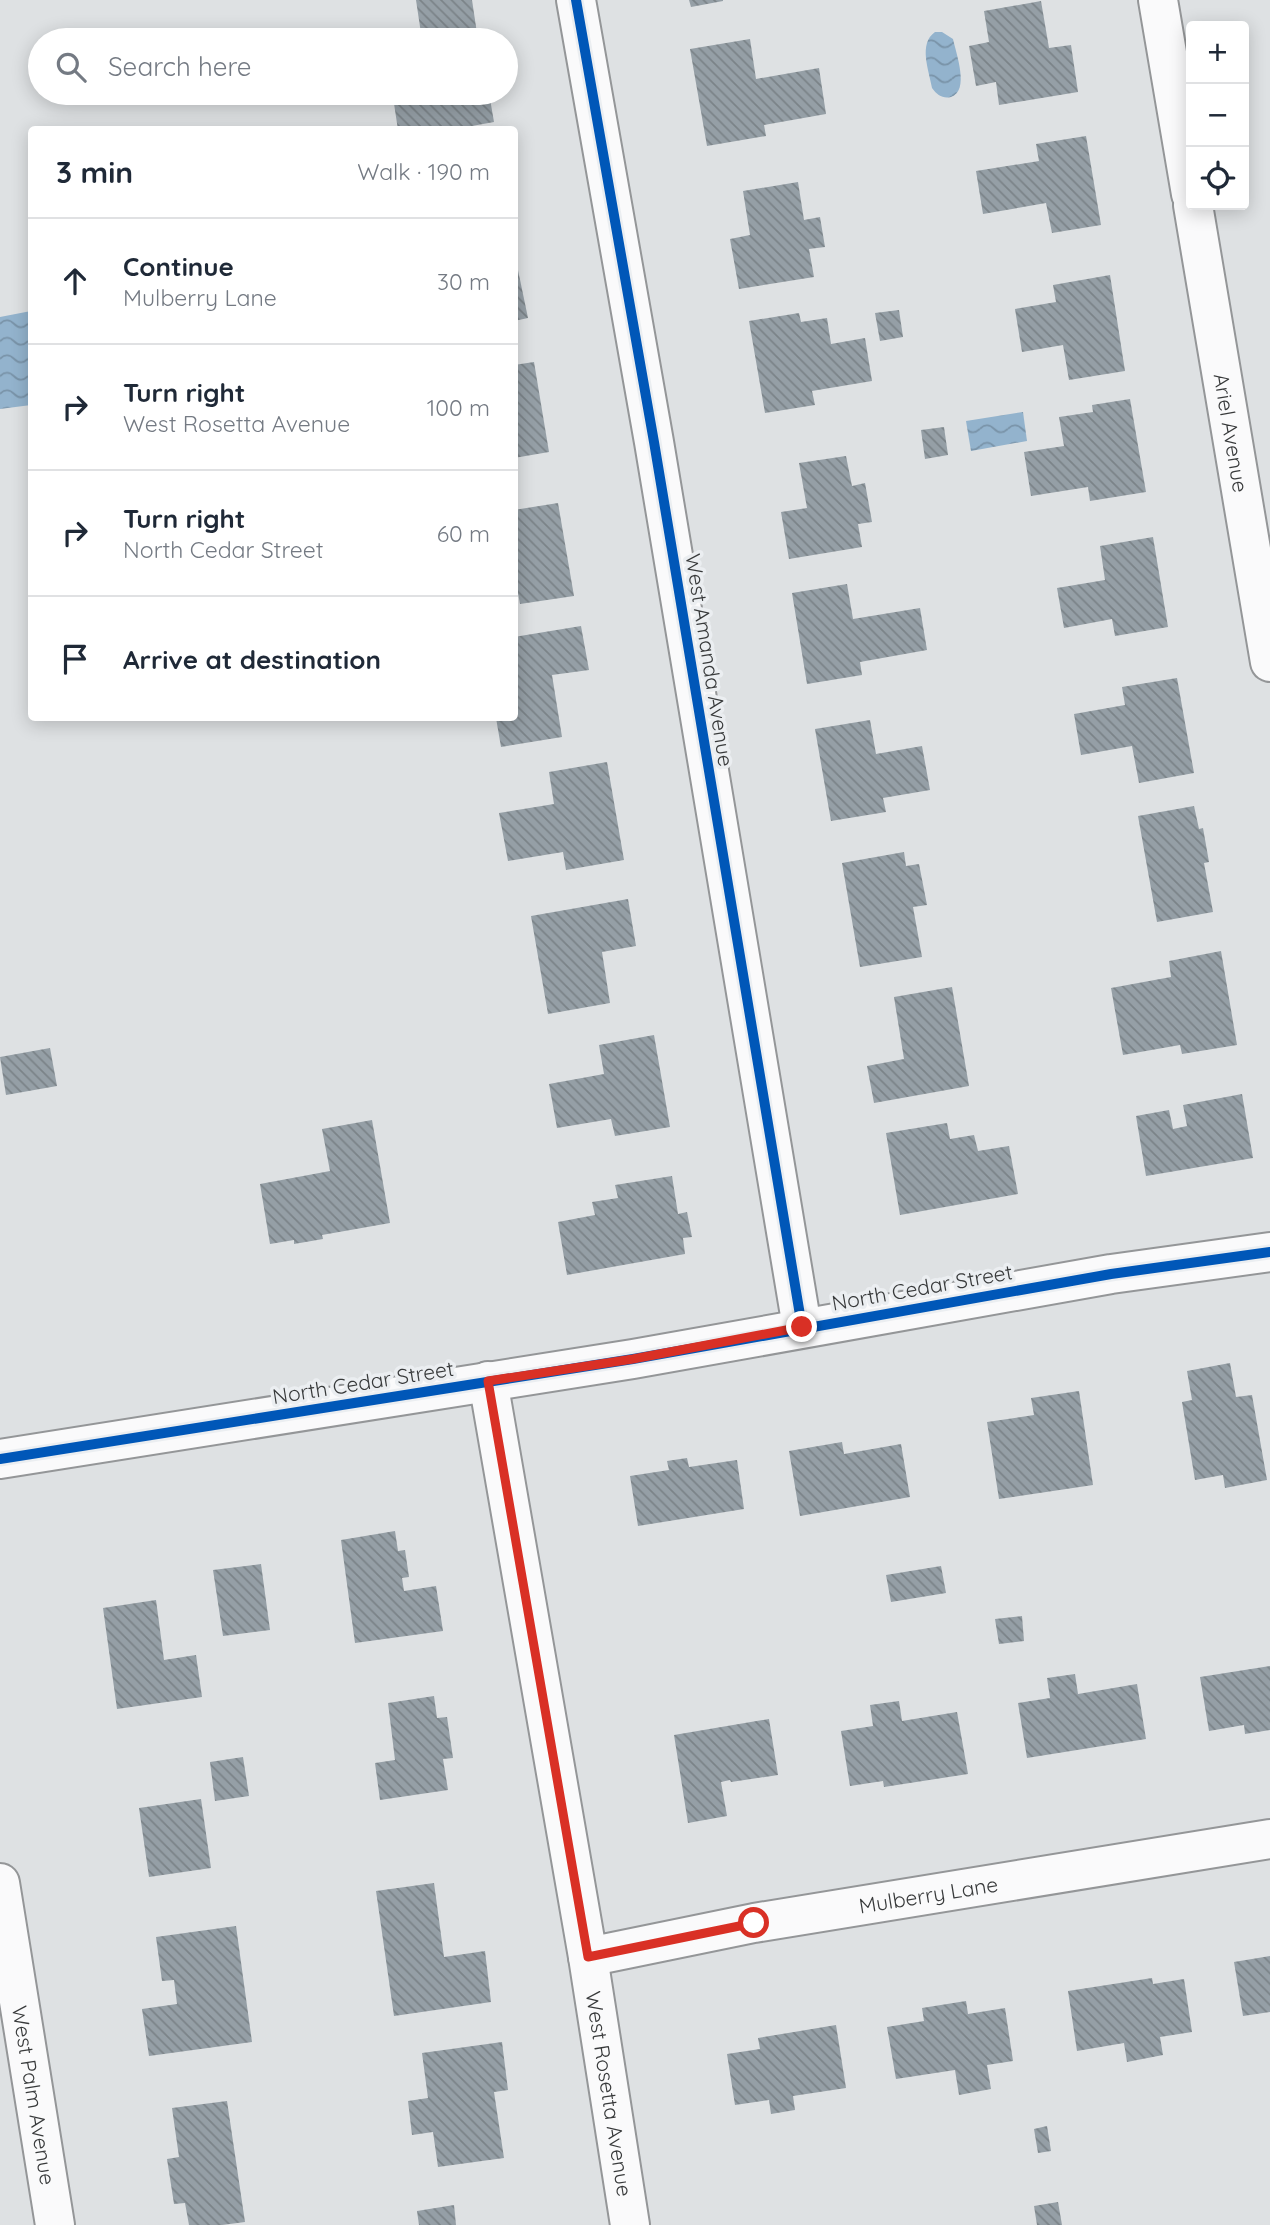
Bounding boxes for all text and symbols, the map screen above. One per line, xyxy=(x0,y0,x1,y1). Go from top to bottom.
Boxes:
map controls xyxy=(1186,21,1249,210)
button: + xyxy=(1186,21,1249,84)
search box xyxy=(28,28,518,105)
icon: search xyxy=(52,48,90,86)
text: Search here xyxy=(108,50,252,83)
button: − xyxy=(1186,84,1249,147)
button: locate xyxy=(1186,147,1249,210)
text: 3 min xyxy=(56,153,133,191)
text: Walk · 190 m xyxy=(357,157,490,186)
text: Continue xyxy=(123,250,234,283)
icon: ahead xyxy=(56,262,94,300)
text: 30 m xyxy=(437,267,490,296)
text: Mulberry Lane xyxy=(123,283,277,312)
street label: Ariel Avenue xyxy=(1209,371,1254,494)
text: Turn right xyxy=(123,376,245,409)
icon: right xyxy=(56,388,94,426)
text: 100 m xyxy=(427,393,490,422)
text: West Rosetta Avenue xyxy=(123,409,350,438)
text: Turn right xyxy=(123,502,245,535)
icon: right xyxy=(56,514,94,552)
text: 60 m xyxy=(437,519,490,548)
text: North Cedar Street xyxy=(123,535,324,564)
street label: West Amanda Avenue xyxy=(680,552,740,768)
icon: arrive xyxy=(56,640,94,678)
text: Arrive at destination xyxy=(123,643,381,676)
street label: North Cedar Street xyxy=(830,1258,1014,1316)
route end xyxy=(786,1311,817,1342)
street label: North Cedar Street xyxy=(271,1355,455,1409)
street label: Mulberry Lane xyxy=(857,1871,1000,1919)
route start xyxy=(738,1907,769,1938)
street label: West Rosetta Avenue xyxy=(581,1989,638,2198)
street label: West Palm Avenue xyxy=(7,2004,61,2187)

